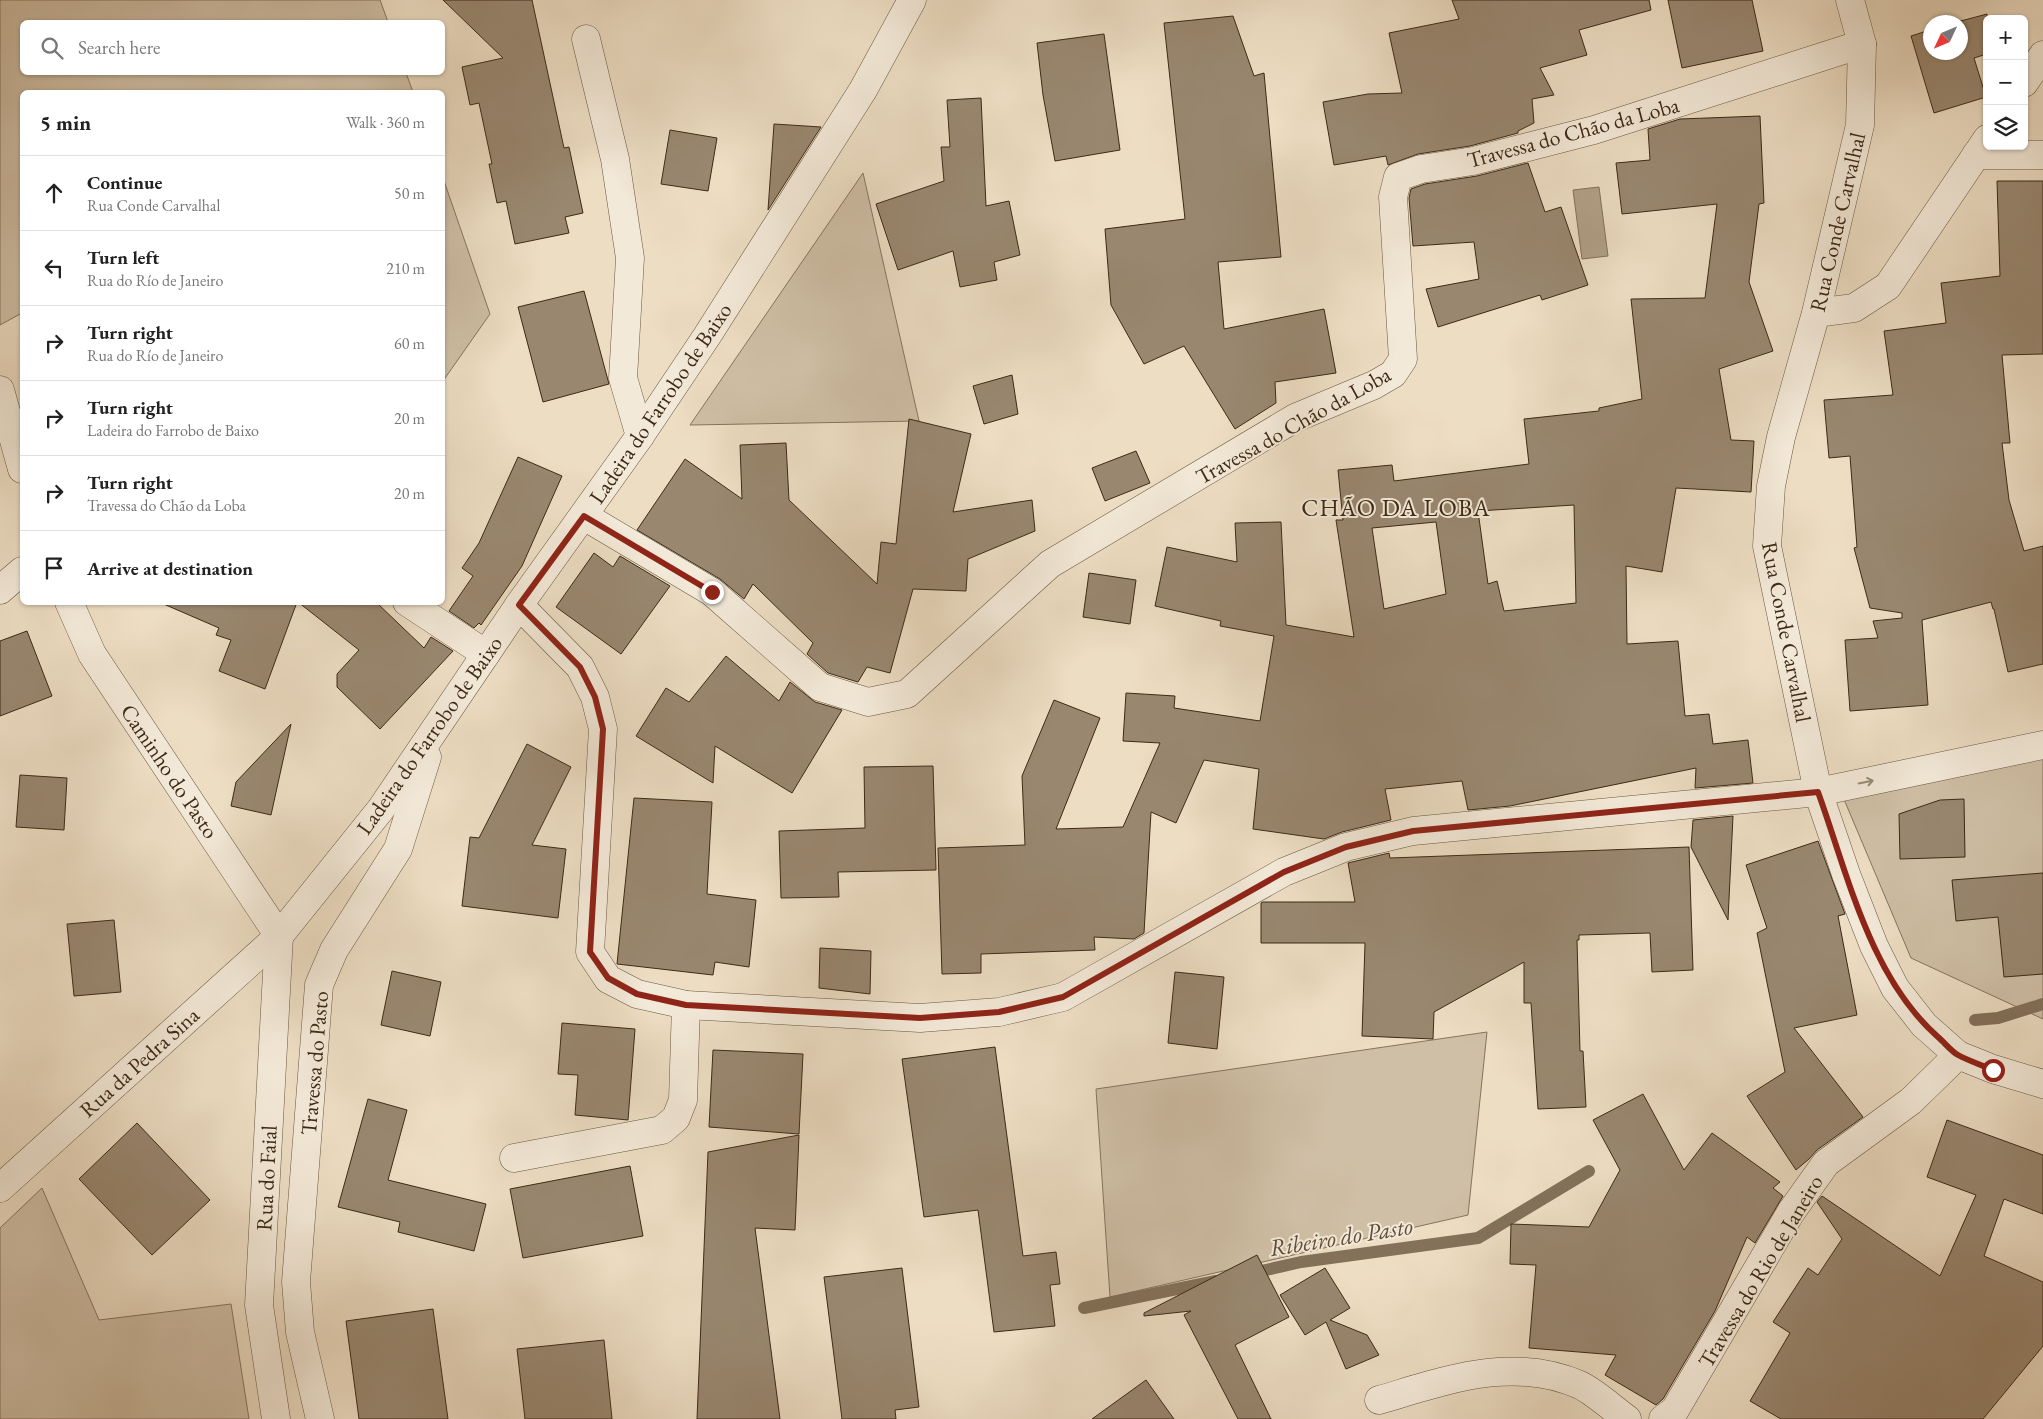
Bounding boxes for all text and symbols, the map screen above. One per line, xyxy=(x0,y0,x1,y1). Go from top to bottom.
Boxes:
north arrow xyxy=(1923,15,1968,60)
map controls xyxy=(1983,15,2028,150)
button: + xyxy=(1983,15,2028,60)
search box xyxy=(20,20,445,75)
icon: search xyxy=(38,34,66,62)
text: Search here xyxy=(78,35,160,60)
button: − xyxy=(1983,60,2028,105)
street label: Travessa do Chão da Loba xyxy=(1464,90,1683,175)
button: layers xyxy=(1983,105,2028,150)
text: 5 min xyxy=(40,109,91,136)
text: Walk · 360 m xyxy=(346,112,425,133)
street label: Rua Conde Carvalhal xyxy=(1803,130,1872,315)
text: Continue xyxy=(87,170,162,195)
icon: ahead xyxy=(40,179,68,207)
text: 50 m xyxy=(394,183,425,204)
text: Rua Conde Carvalhal xyxy=(87,195,220,216)
text: Turn left xyxy=(87,245,159,270)
icon: left xyxy=(40,254,68,282)
text: 210 m xyxy=(386,258,425,279)
text: Rua do Río de Janeiro xyxy=(87,270,223,291)
street label: Ladeira do Farrobo de Baixo xyxy=(582,297,739,509)
text: Turn right xyxy=(87,320,173,345)
icon: right xyxy=(40,329,68,357)
text: 60 m xyxy=(394,333,425,354)
text: Rua do Río de Janeiro xyxy=(87,345,223,366)
street label: Travessa do Chão da Loba xyxy=(1191,360,1396,491)
text: Turn right xyxy=(87,395,173,420)
icon: right xyxy=(40,404,68,432)
text: 20 m xyxy=(394,408,425,429)
text: Ladeira do Farrobo de Baixo xyxy=(87,420,259,441)
text: Turn right xyxy=(87,470,173,495)
icon: right xyxy=(40,479,68,507)
text: 20 m xyxy=(394,483,425,504)
district label: CHÃO DA LOBA xyxy=(1301,492,1491,523)
text: Travessa do Chão da Loba xyxy=(87,495,246,516)
street label: Rua Conde Carvalhal xyxy=(1755,539,1818,725)
icon: arrive xyxy=(40,554,68,582)
text: Arrive at destination xyxy=(87,556,253,581)
route end xyxy=(701,581,724,604)
street label: Ladeira do Farrobo de Baixo xyxy=(350,630,509,840)
street label: Caminho do Pasto xyxy=(114,698,225,844)
one-way arrow xyxy=(1857,776,1873,786)
street label: Travessa do Pasto xyxy=(294,990,335,1136)
street label: Rua da Pedra Sina xyxy=(73,1001,206,1124)
route start xyxy=(1982,1059,2005,1082)
street label: Rua do Faial xyxy=(249,1124,284,1232)
street label: Travessa do Rio de Janeiro xyxy=(1691,1169,1830,1373)
water label: Ribeiro do Pasto xyxy=(1267,1210,1415,1263)

